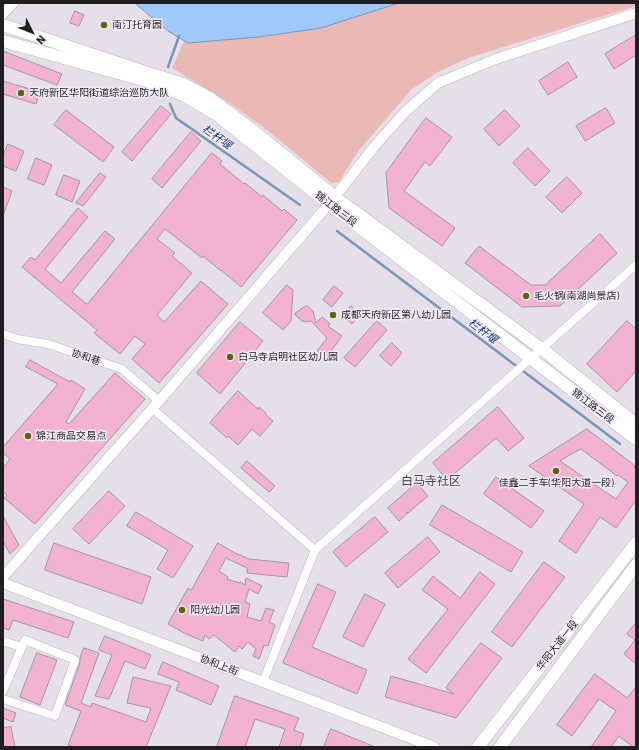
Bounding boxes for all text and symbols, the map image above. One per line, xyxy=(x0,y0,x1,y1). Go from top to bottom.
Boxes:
north arrow xyxy=(12,12,52,52)
place label: 南汀托育园 xyxy=(112,19,162,31)
marker: 南汀托育园 xyxy=(99,20,109,30)
text: N xyxy=(34,33,49,47)
place label: 天府新区华阳街道综治巡防大队 xyxy=(29,87,169,99)
marker: 天府新区华阳街道综治巡防大队 xyxy=(16,88,26,98)
water label: 栏杆堰 xyxy=(200,122,234,152)
street label: 锦江路三段 xyxy=(313,189,359,229)
place label: 毛火锅(南湖尚景店) xyxy=(534,290,619,302)
marker: 毛火锅(南湖尚景店) xyxy=(521,291,531,301)
place label: 成都天府新区第八幼儿园 xyxy=(341,309,451,321)
marker: 成都天府新区第八幼儿园 xyxy=(328,310,338,320)
water label: 栏杆堰 xyxy=(466,316,500,346)
street label: 协和巷 xyxy=(70,346,102,368)
place label: 白马寺启明社区幼儿园 xyxy=(238,351,338,363)
marker: 白马寺启明社区幼儿园 xyxy=(225,352,235,362)
street label: 锦江路三段 xyxy=(569,386,617,426)
place label: 锦江商品交易点 xyxy=(36,430,106,442)
marker: 锦江商品交易点 xyxy=(23,431,33,441)
marker: 佳鑫二手车(华阳大道一段) xyxy=(551,466,561,476)
district label: 白马寺社区 xyxy=(401,474,461,488)
place label: 佳鑫二手车(华阳大道一段) xyxy=(498,477,614,489)
place label: 阳光幼儿园 xyxy=(190,604,240,616)
marker: 阳光幼儿园 xyxy=(177,605,187,615)
street label: 华阳大道一段 xyxy=(534,618,580,672)
street label: 协和上街 xyxy=(198,652,240,678)

